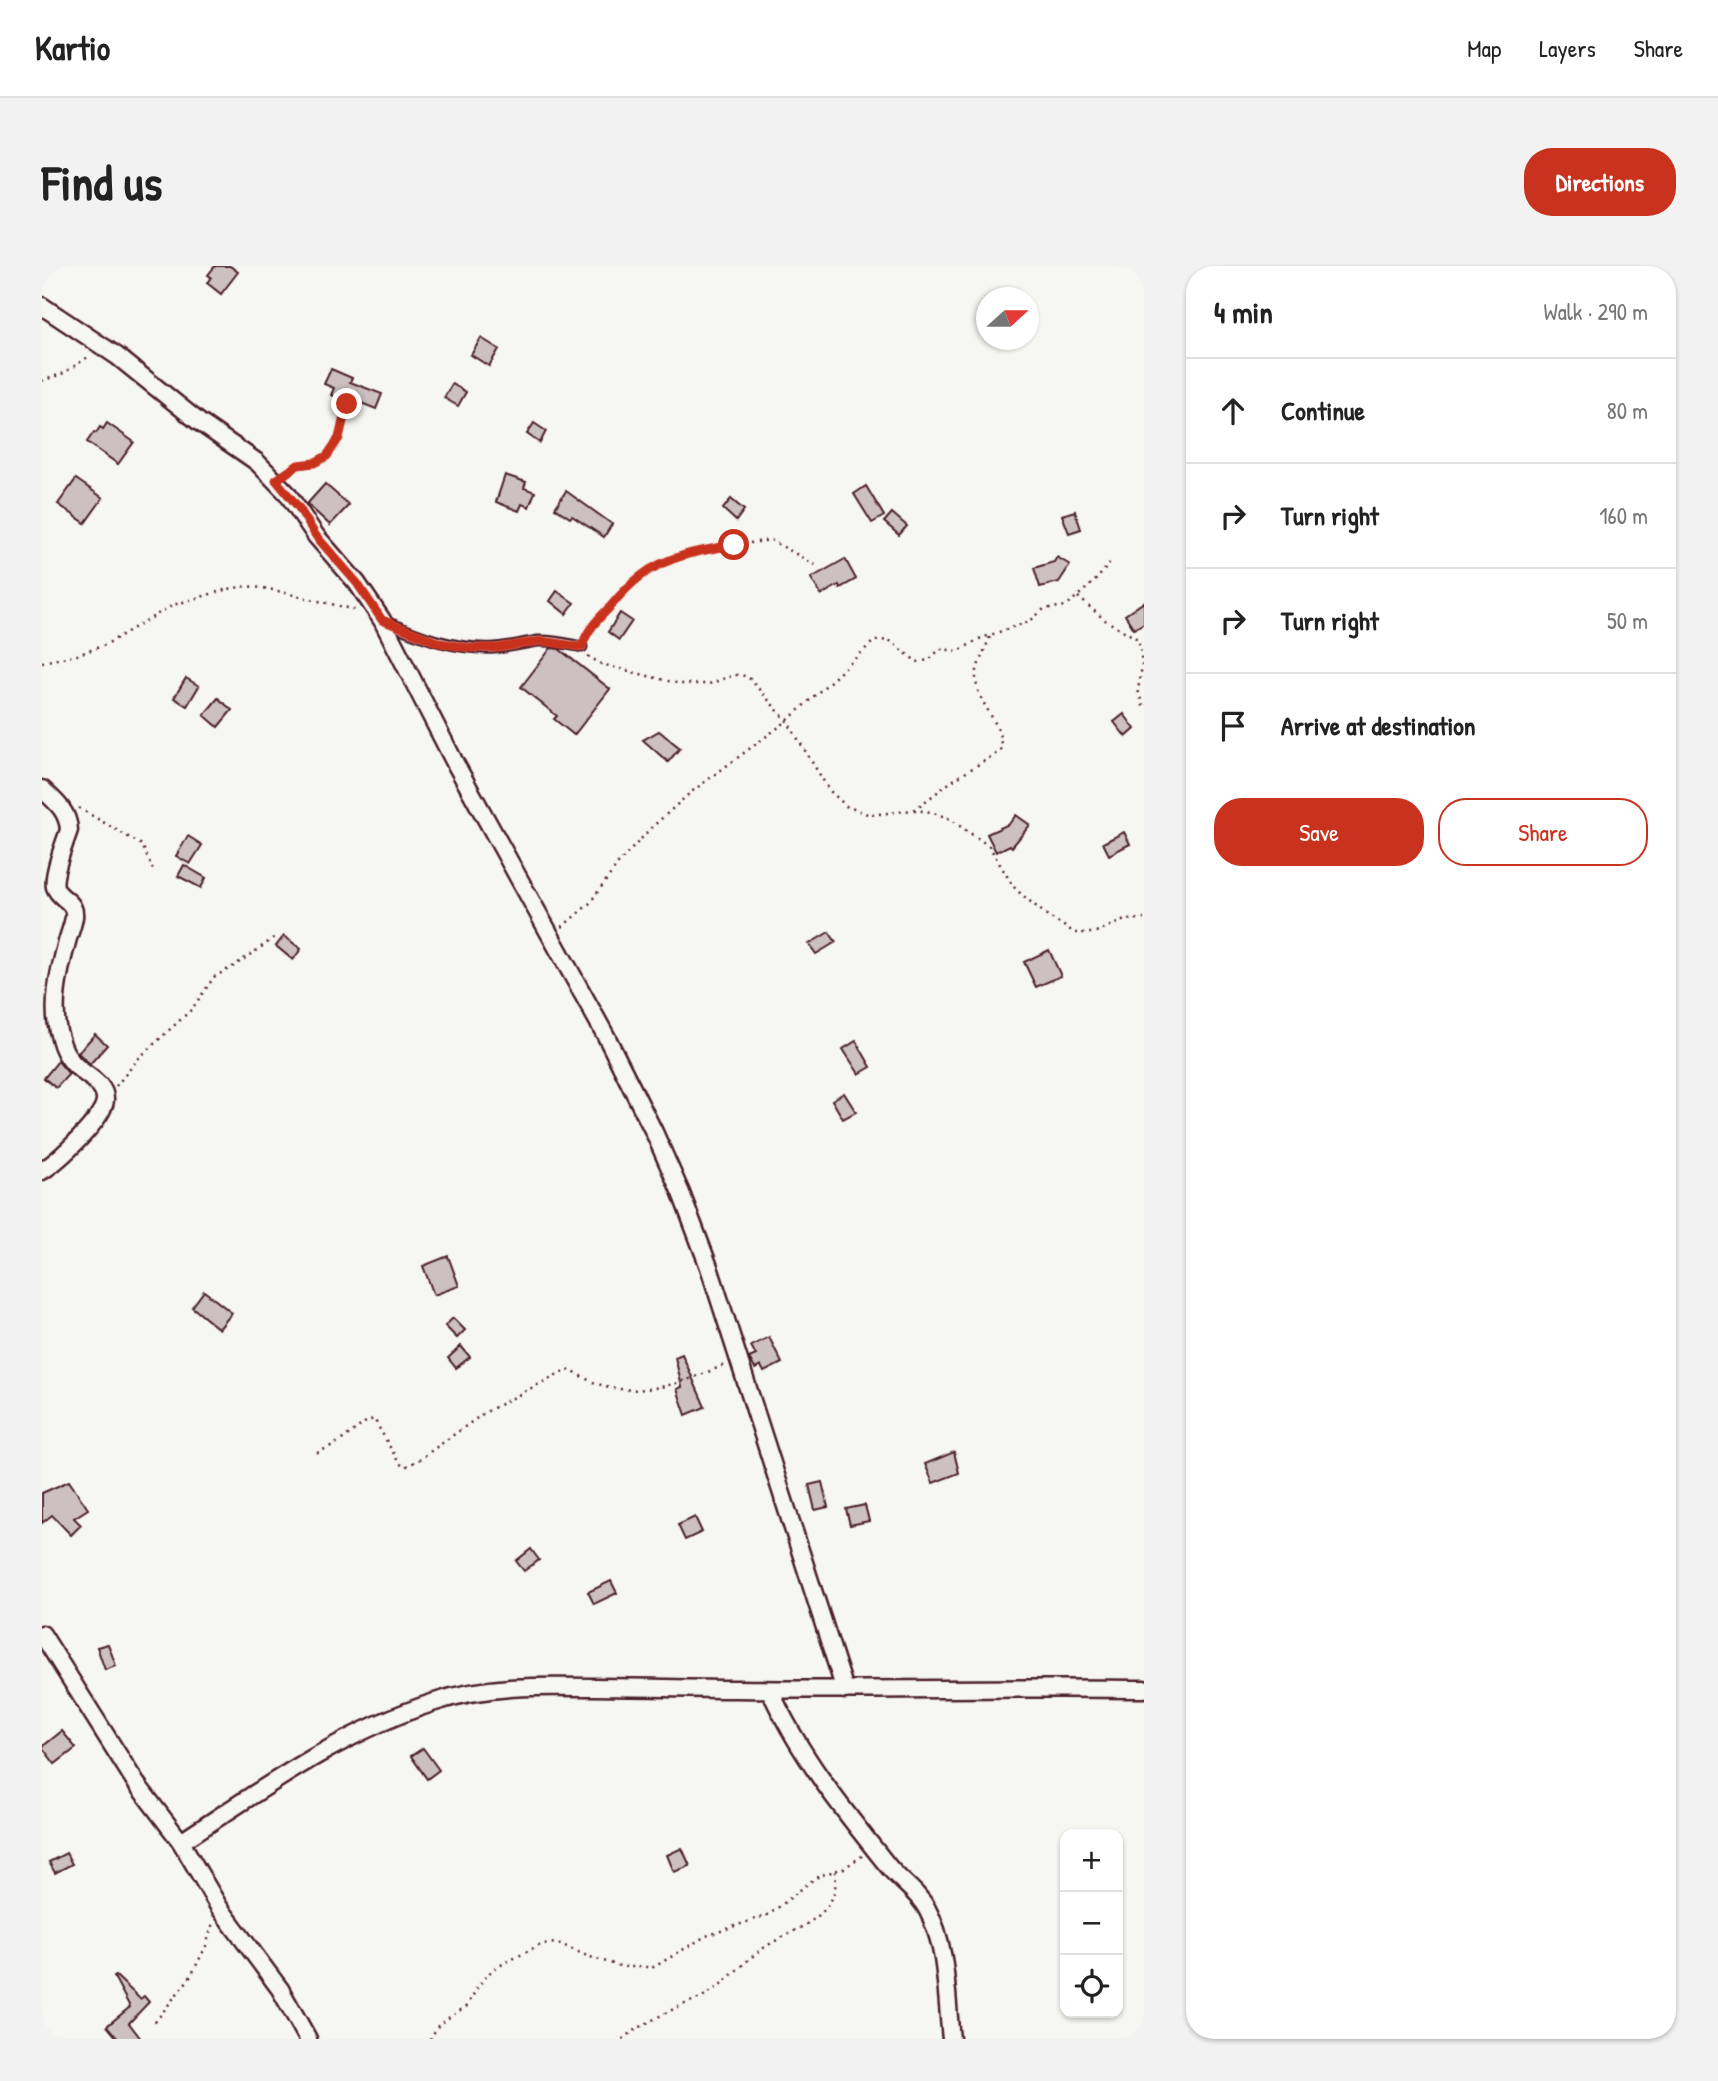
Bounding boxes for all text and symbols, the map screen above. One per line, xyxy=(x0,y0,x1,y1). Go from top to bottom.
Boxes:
text: Kartio xyxy=(35,26,110,70)
text: Map xyxy=(1467,32,1501,64)
text: Layers xyxy=(1539,32,1596,64)
text: Share xyxy=(1634,32,1683,64)
button: Directions xyxy=(1524,148,1676,216)
text: Find us xyxy=(42,149,162,215)
north arrow xyxy=(976,287,1039,350)
text: 4 min xyxy=(1214,292,1273,332)
text: Walk · 290 m xyxy=(1544,296,1648,327)
route end xyxy=(331,388,362,419)
icon: ahead xyxy=(1214,392,1252,430)
text: Continue xyxy=(1281,393,1365,428)
text: 80 m xyxy=(1607,395,1648,426)
icon: right xyxy=(1214,497,1252,535)
text: Turn right xyxy=(1281,498,1379,533)
text: 160 m xyxy=(1599,500,1648,531)
route start xyxy=(718,529,749,560)
icon: right xyxy=(1214,602,1252,640)
text: Turn right xyxy=(1281,603,1379,638)
text: 50 m xyxy=(1607,605,1648,636)
icon: arrive xyxy=(1214,707,1252,745)
text: Arrive at destination xyxy=(1281,708,1476,743)
button: Save xyxy=(1214,798,1424,866)
button: Share xyxy=(1438,798,1648,866)
map controls xyxy=(1060,1829,1123,2018)
button: + xyxy=(1060,1829,1123,1892)
button: − xyxy=(1060,1892,1123,1955)
button: locate xyxy=(1060,1955,1123,2018)

